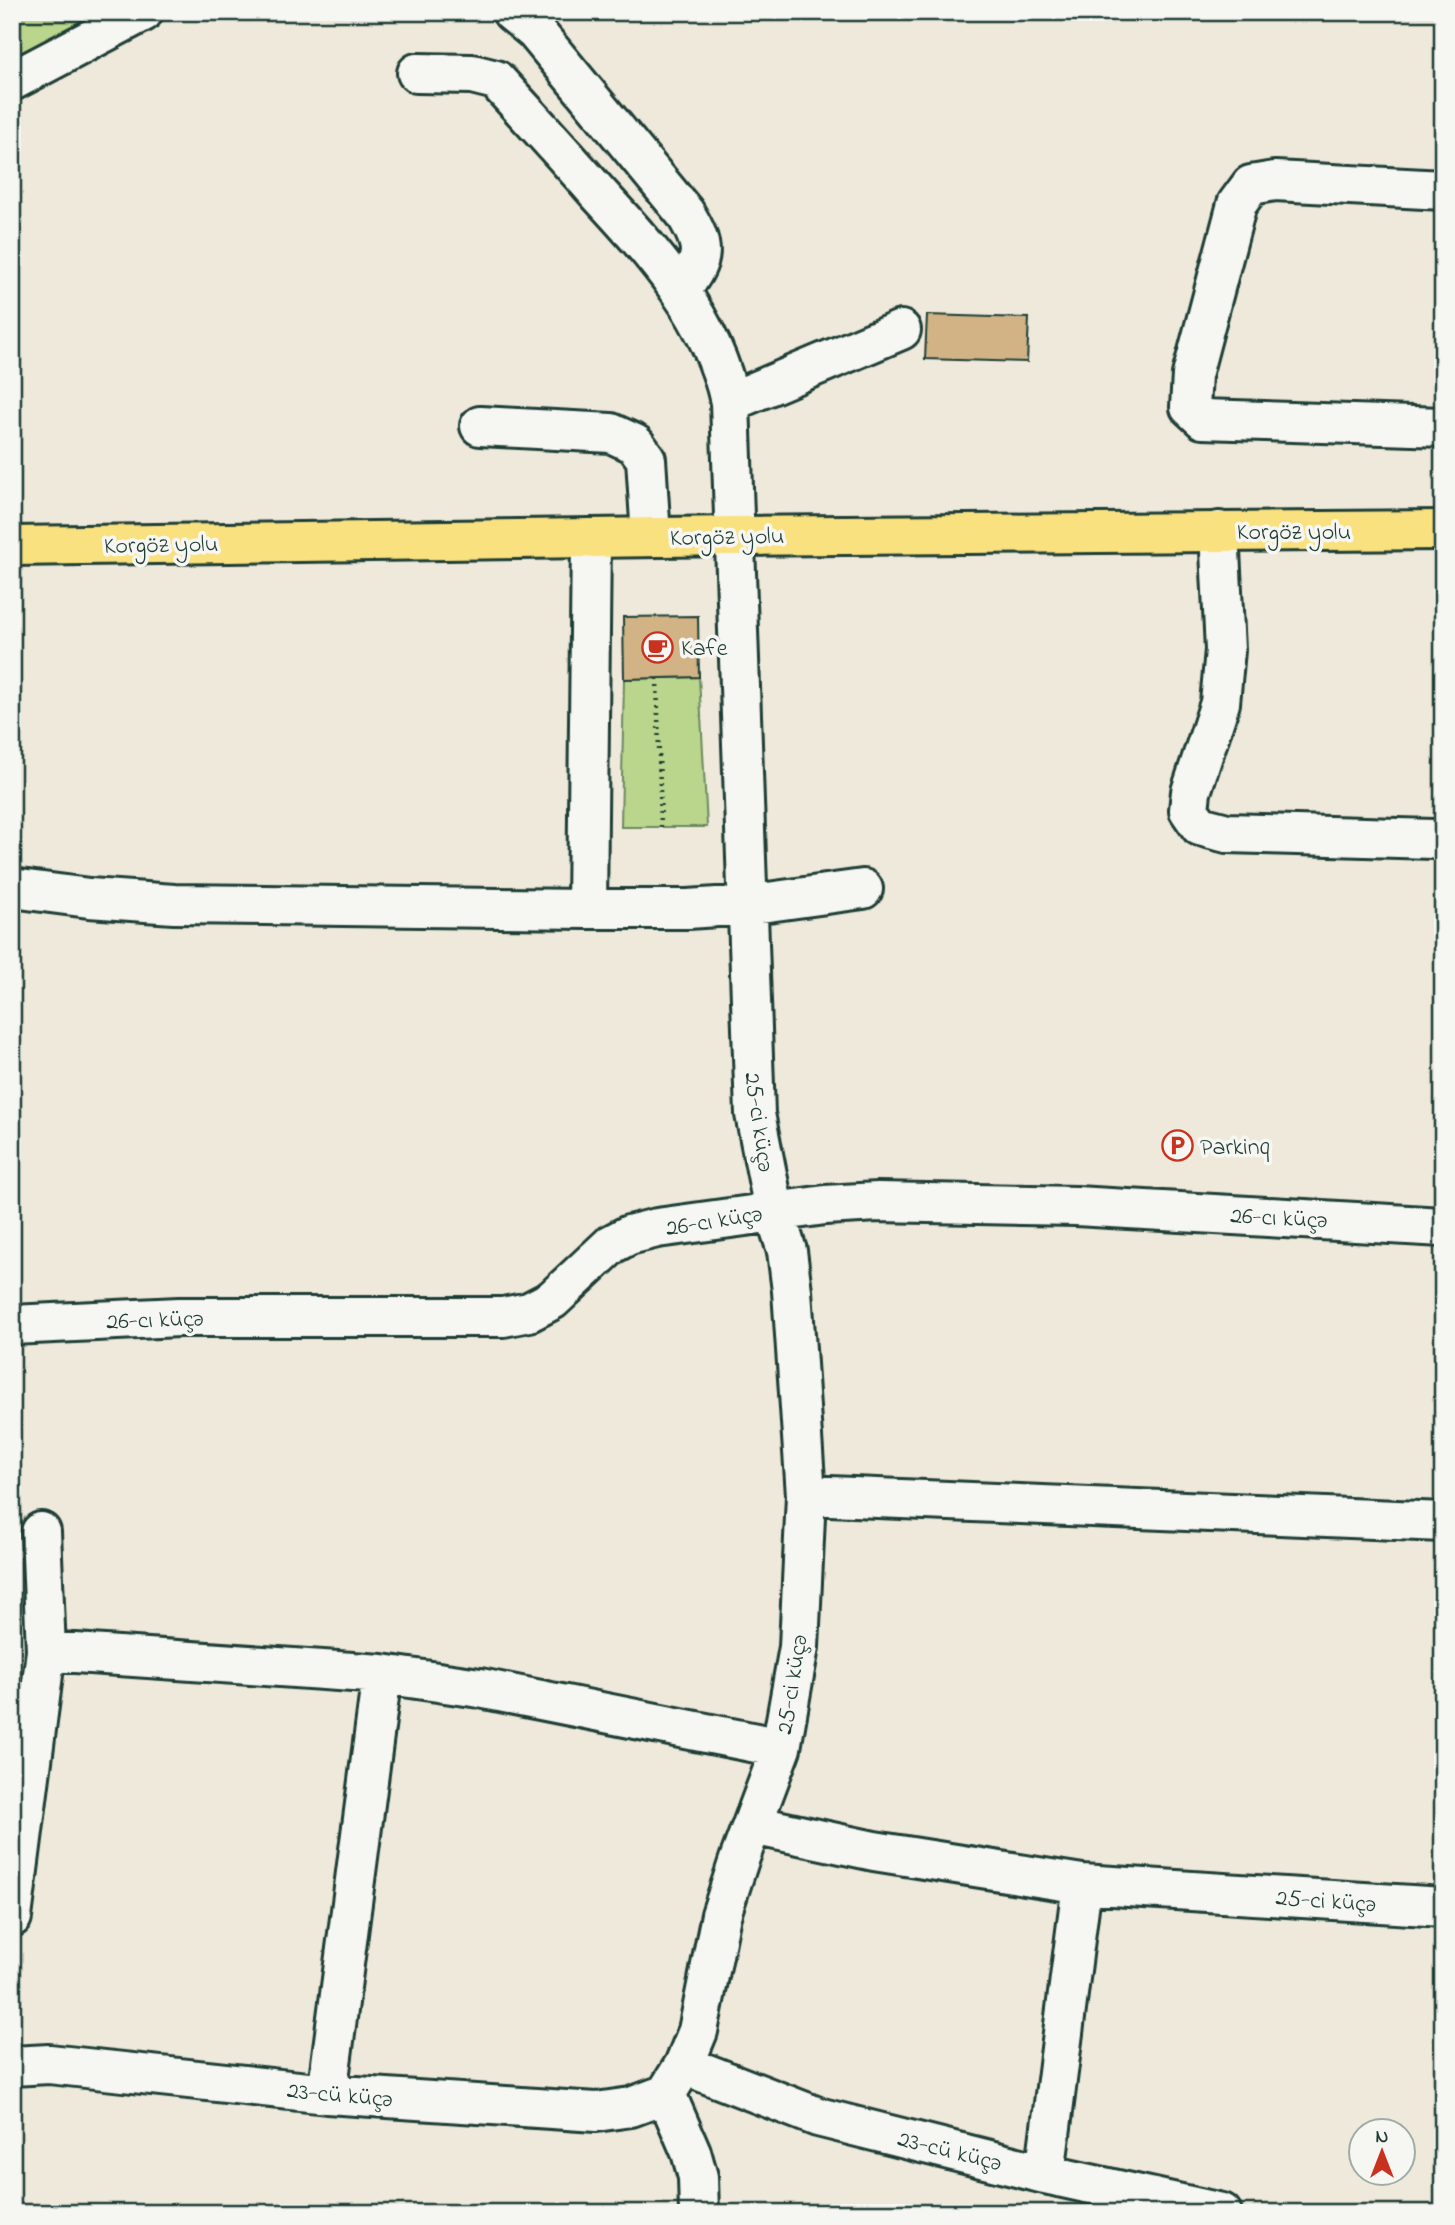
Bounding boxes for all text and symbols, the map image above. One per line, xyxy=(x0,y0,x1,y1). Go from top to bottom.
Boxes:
street label: Korgöz yolu xyxy=(1237,516,1351,552)
street label: Korgöz yolu xyxy=(670,520,785,558)
street label: Korgöz yolu xyxy=(104,528,219,566)
cafe icon: Kafe xyxy=(641,630,675,664)
place label: Kafe xyxy=(681,632,728,667)
street label: 25-ci küçə xyxy=(733,1070,782,1175)
parking icon: Parkinq xyxy=(1160,1129,1194,1163)
place label: Parkinq xyxy=(1200,1131,1270,1166)
street label: 26-cı küçə xyxy=(663,1198,765,1247)
street label: 26-cı küçə xyxy=(1229,1199,1328,1240)
street label: 26-cı küçə xyxy=(106,1302,204,1341)
street label: 25-ci küçə xyxy=(768,1632,819,1737)
street label: 25-ci küçə xyxy=(1274,1882,1377,1923)
street label: 23-cü küçə xyxy=(285,2074,394,2119)
north arrow xyxy=(1346,2116,1416,2186)
street label: 23-cü küçə xyxy=(894,2123,1005,2182)
text: N xyxy=(1376,2124,1389,2151)

